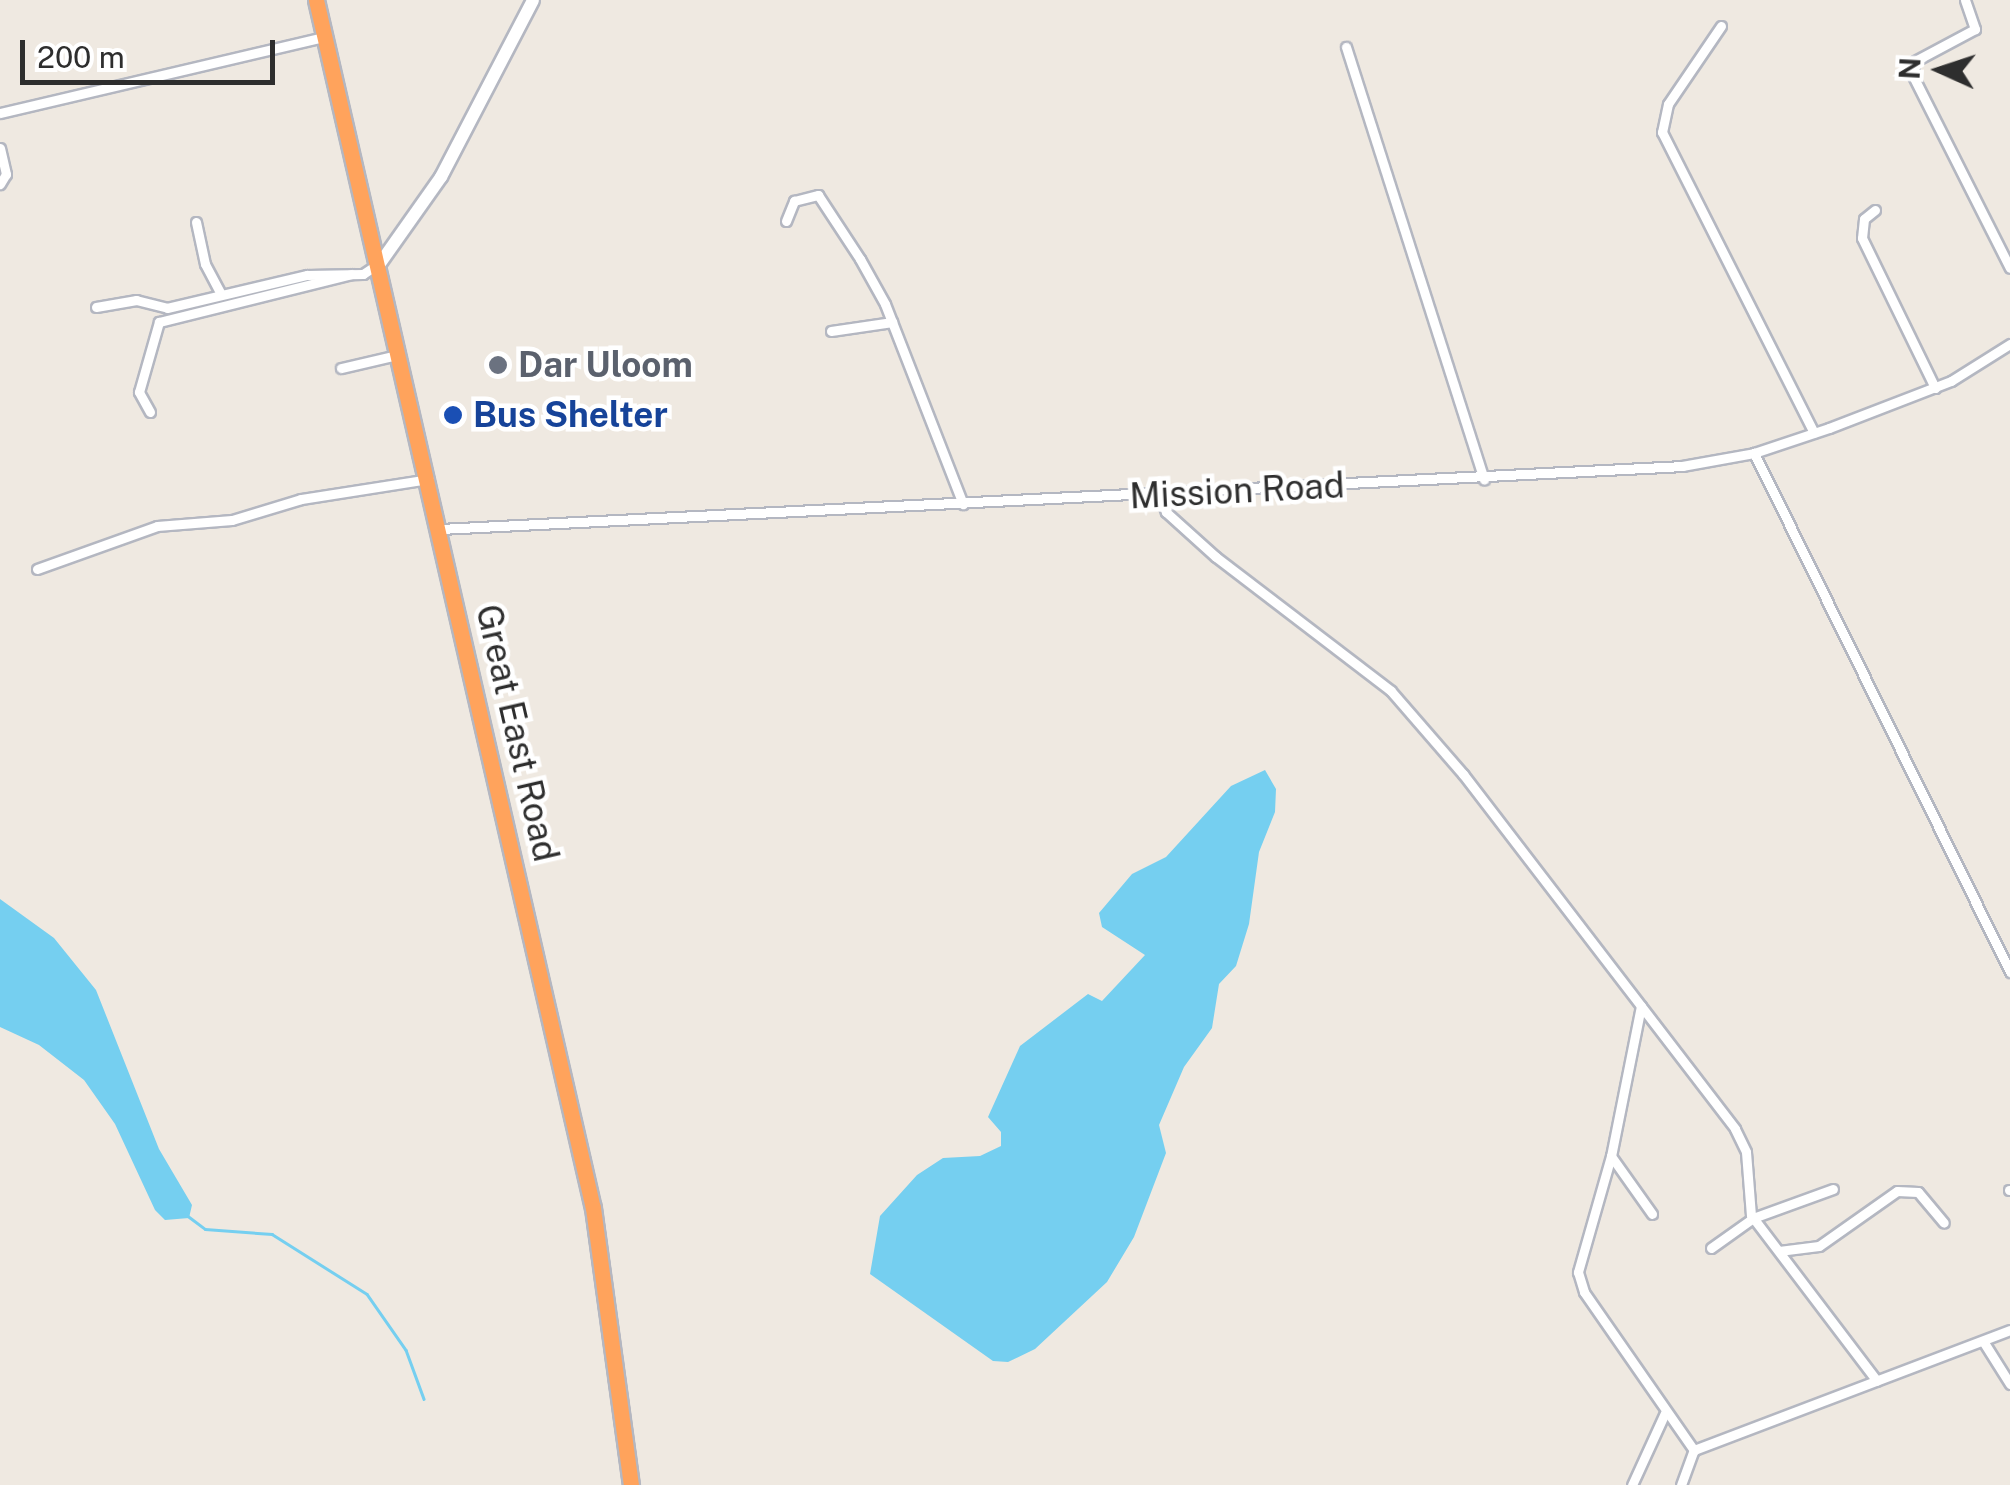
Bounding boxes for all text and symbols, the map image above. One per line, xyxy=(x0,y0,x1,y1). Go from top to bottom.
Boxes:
scale bar xyxy=(25,20,280,82)
north arrow xyxy=(1890,20,1990,120)
text: 200 m xyxy=(37,39,125,75)
text: N xyxy=(1892,57,1927,80)
place label: Dar Uloom xyxy=(518,344,693,386)
marker: Dar Uloom xyxy=(487,354,509,376)
place label: Bus Shelter xyxy=(473,394,668,436)
marker: Bus Shelter xyxy=(442,404,464,426)
street label: Mission Road xyxy=(1129,464,1345,518)
street label: Great East Road xyxy=(467,600,567,866)

